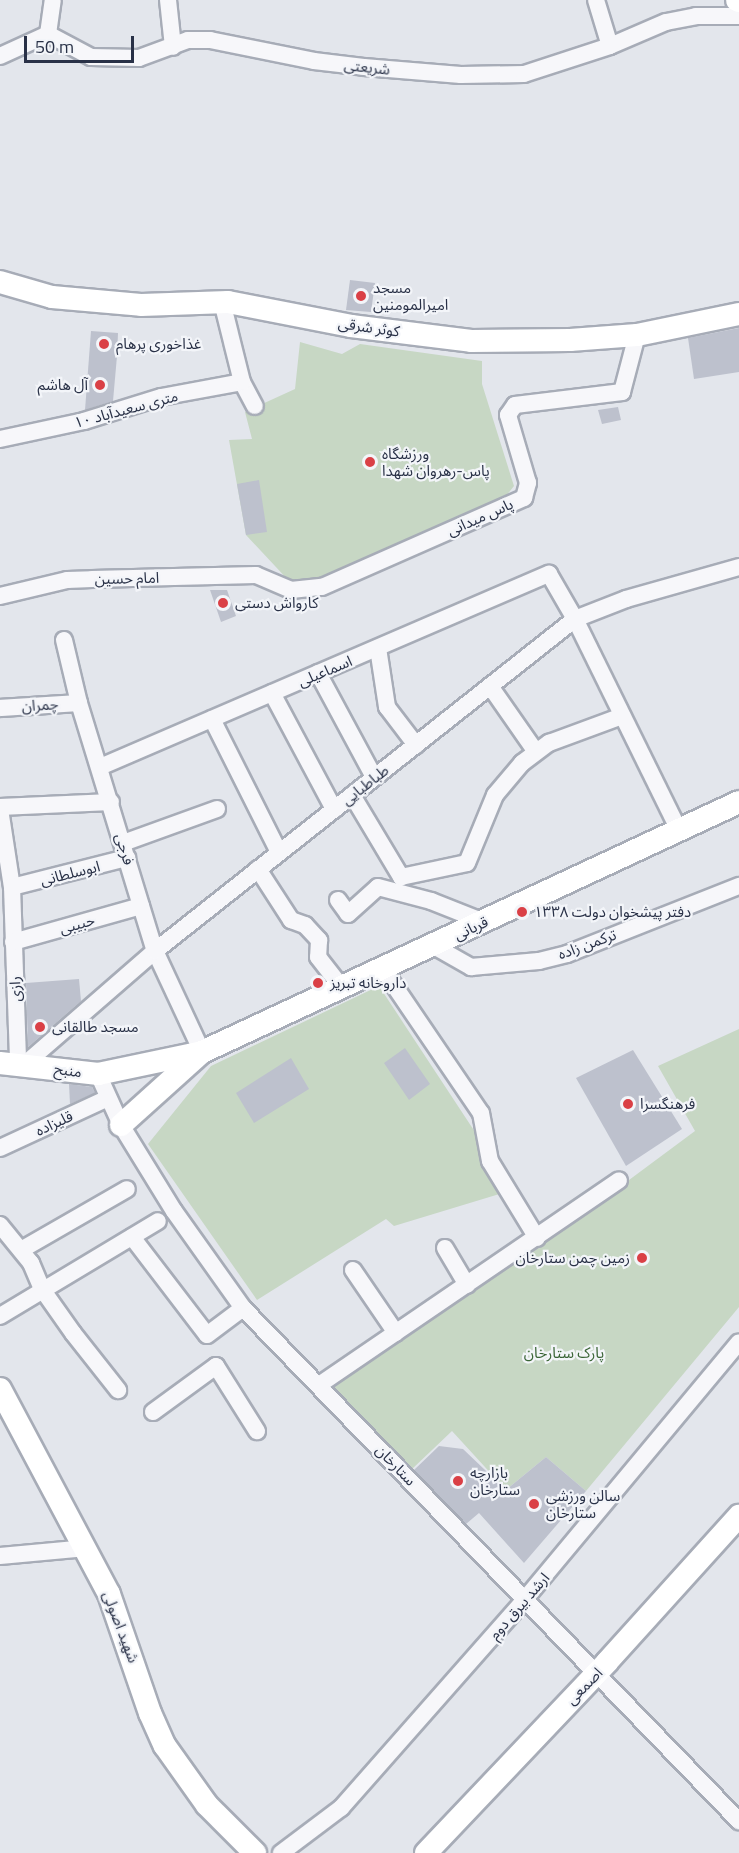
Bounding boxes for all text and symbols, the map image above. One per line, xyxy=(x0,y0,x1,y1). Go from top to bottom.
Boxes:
scale bar xyxy=(27,24,136,62)
text: 50 m xyxy=(35,33,74,60)
street label: شریعتی xyxy=(343,56,391,78)
place label: مسجد امیرالمومنین xyxy=(373,278,448,313)
marker: مسجد امیرالمومنین xyxy=(354,289,368,303)
street label: کوثر شرقی xyxy=(337,314,401,340)
place label: غذاخوری پرهام xyxy=(116,335,201,353)
marker: غذاخوری پرهام xyxy=(97,337,111,351)
place label: آل هاشم xyxy=(38,376,88,394)
marker: آل هاشم xyxy=(93,378,107,392)
street label: ۱۰ متری سعیدآباد xyxy=(72,386,180,432)
place label: ورزشگاه پاس-رهروان شهدا xyxy=(382,444,490,479)
marker: ورزشگاه پاس-رهروان شهدا xyxy=(363,455,377,469)
street label: پاس میدانی xyxy=(444,494,516,540)
street label: امام حسین xyxy=(95,568,159,588)
place label: کارواش دستی xyxy=(235,594,318,612)
marker: کارواش دستی xyxy=(216,596,230,610)
street label: اسماعیلی xyxy=(295,652,355,690)
street label: چمران xyxy=(21,695,59,715)
street label: طباطبایی xyxy=(338,761,392,809)
street label: فرجی xyxy=(112,831,138,867)
street label: ابوسلطانی xyxy=(38,857,102,889)
place label: دفتر پیشخوان دولت ۱۳۳۸ xyxy=(534,903,691,921)
marker: دفتر پیشخوان دولت ۱۳۳۸ xyxy=(515,905,529,919)
street label: حبیبی xyxy=(57,910,97,938)
street label: قربانی xyxy=(451,912,491,944)
street label: ترکمن زاده xyxy=(555,925,619,963)
place label: داروخانه تبریز xyxy=(330,974,406,992)
street label: رازی xyxy=(6,976,24,1002)
marker: داروخانه تبریز xyxy=(311,976,325,990)
place label: مسجد طالقانی xyxy=(52,1018,139,1036)
marker: مسجد طالقانی xyxy=(33,1020,47,1034)
street label: منبح xyxy=(53,1059,83,1081)
place label: فرهنگسرا xyxy=(640,1095,695,1113)
marker: فرهنگسرا xyxy=(621,1097,635,1111)
street label: قلیزاده xyxy=(32,1107,76,1139)
place label: زمین چمن ستارخان xyxy=(516,1249,630,1267)
marker: زمین چمن ستارخان xyxy=(635,1251,649,1265)
park label: پارک ستارخان xyxy=(524,1344,604,1362)
street label: ستارخان xyxy=(372,1441,420,1489)
place label: بازارچه ستارخان xyxy=(470,1463,520,1498)
marker: بازارچه ستارخان xyxy=(451,1474,465,1488)
place label: سالن ورزشی ستارخان xyxy=(546,1486,620,1521)
marker: سالن ورزشی ستارخان xyxy=(527,1497,541,1511)
street label: ارشد بیرق دوم xyxy=(485,1569,553,1643)
street label: شهید اصولی xyxy=(99,1589,143,1665)
street label: اصمعی xyxy=(562,1664,606,1708)

